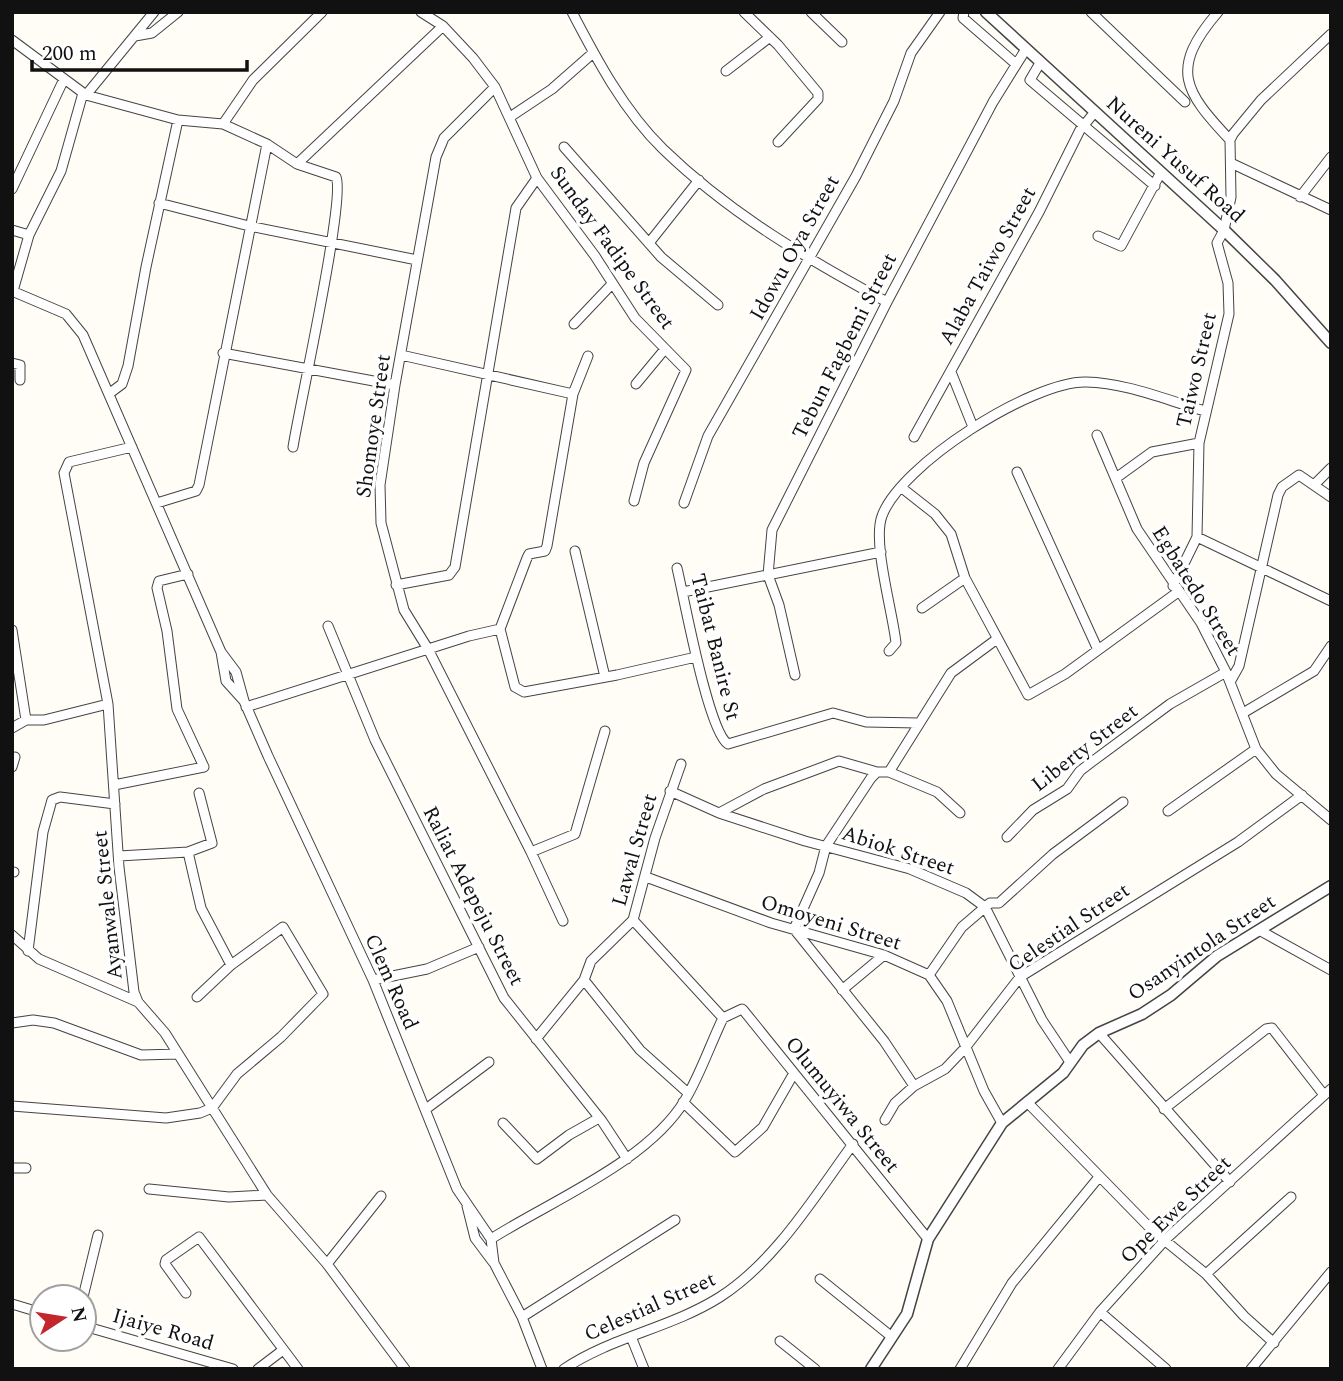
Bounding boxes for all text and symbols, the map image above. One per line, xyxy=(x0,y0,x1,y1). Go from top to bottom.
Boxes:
scale bar xyxy=(32,28,247,72)
text: 200 m xyxy=(42,38,97,70)
street label: Nureni Yusuf Road xyxy=(1098,89,1252,231)
street label: Sunday Fadipe Street xyxy=(541,159,683,337)
street label: Idowu Oya Street xyxy=(742,169,848,327)
street label: Alaba Taiwo Street xyxy=(931,181,1045,351)
street label: Tebun Fagbemi Street xyxy=(784,247,906,445)
street label: Taiwo Street xyxy=(1168,309,1226,431)
street label: Shomoye Street xyxy=(348,352,400,500)
street label: Egbatedo Street xyxy=(1143,520,1249,662)
street label: Taibat Banire St xyxy=(681,570,749,724)
street label: Liberty Street xyxy=(1025,696,1145,800)
street label: Lawal Street xyxy=(604,790,666,910)
street label: Raliat Adepeju Street xyxy=(414,800,532,992)
street label: Abiok Street xyxy=(837,818,959,884)
street label: Ayanwale Street xyxy=(84,829,132,981)
street label: Celestial Street xyxy=(1001,875,1137,981)
street label: Omoyeni Street xyxy=(757,886,905,960)
street label: Osanyintola Street xyxy=(1121,886,1283,1010)
street label: Clem Road xyxy=(356,929,426,1035)
street label: Olumuyiwa Street xyxy=(777,1030,907,1180)
street label: Ope Ewe Street xyxy=(1113,1148,1239,1272)
street label: Celestial Street xyxy=(579,1264,721,1350)
north arrow xyxy=(28,1283,98,1353)
street label: Ijaiye Road xyxy=(108,1300,218,1360)
text: N xyxy=(62,1304,94,1325)

